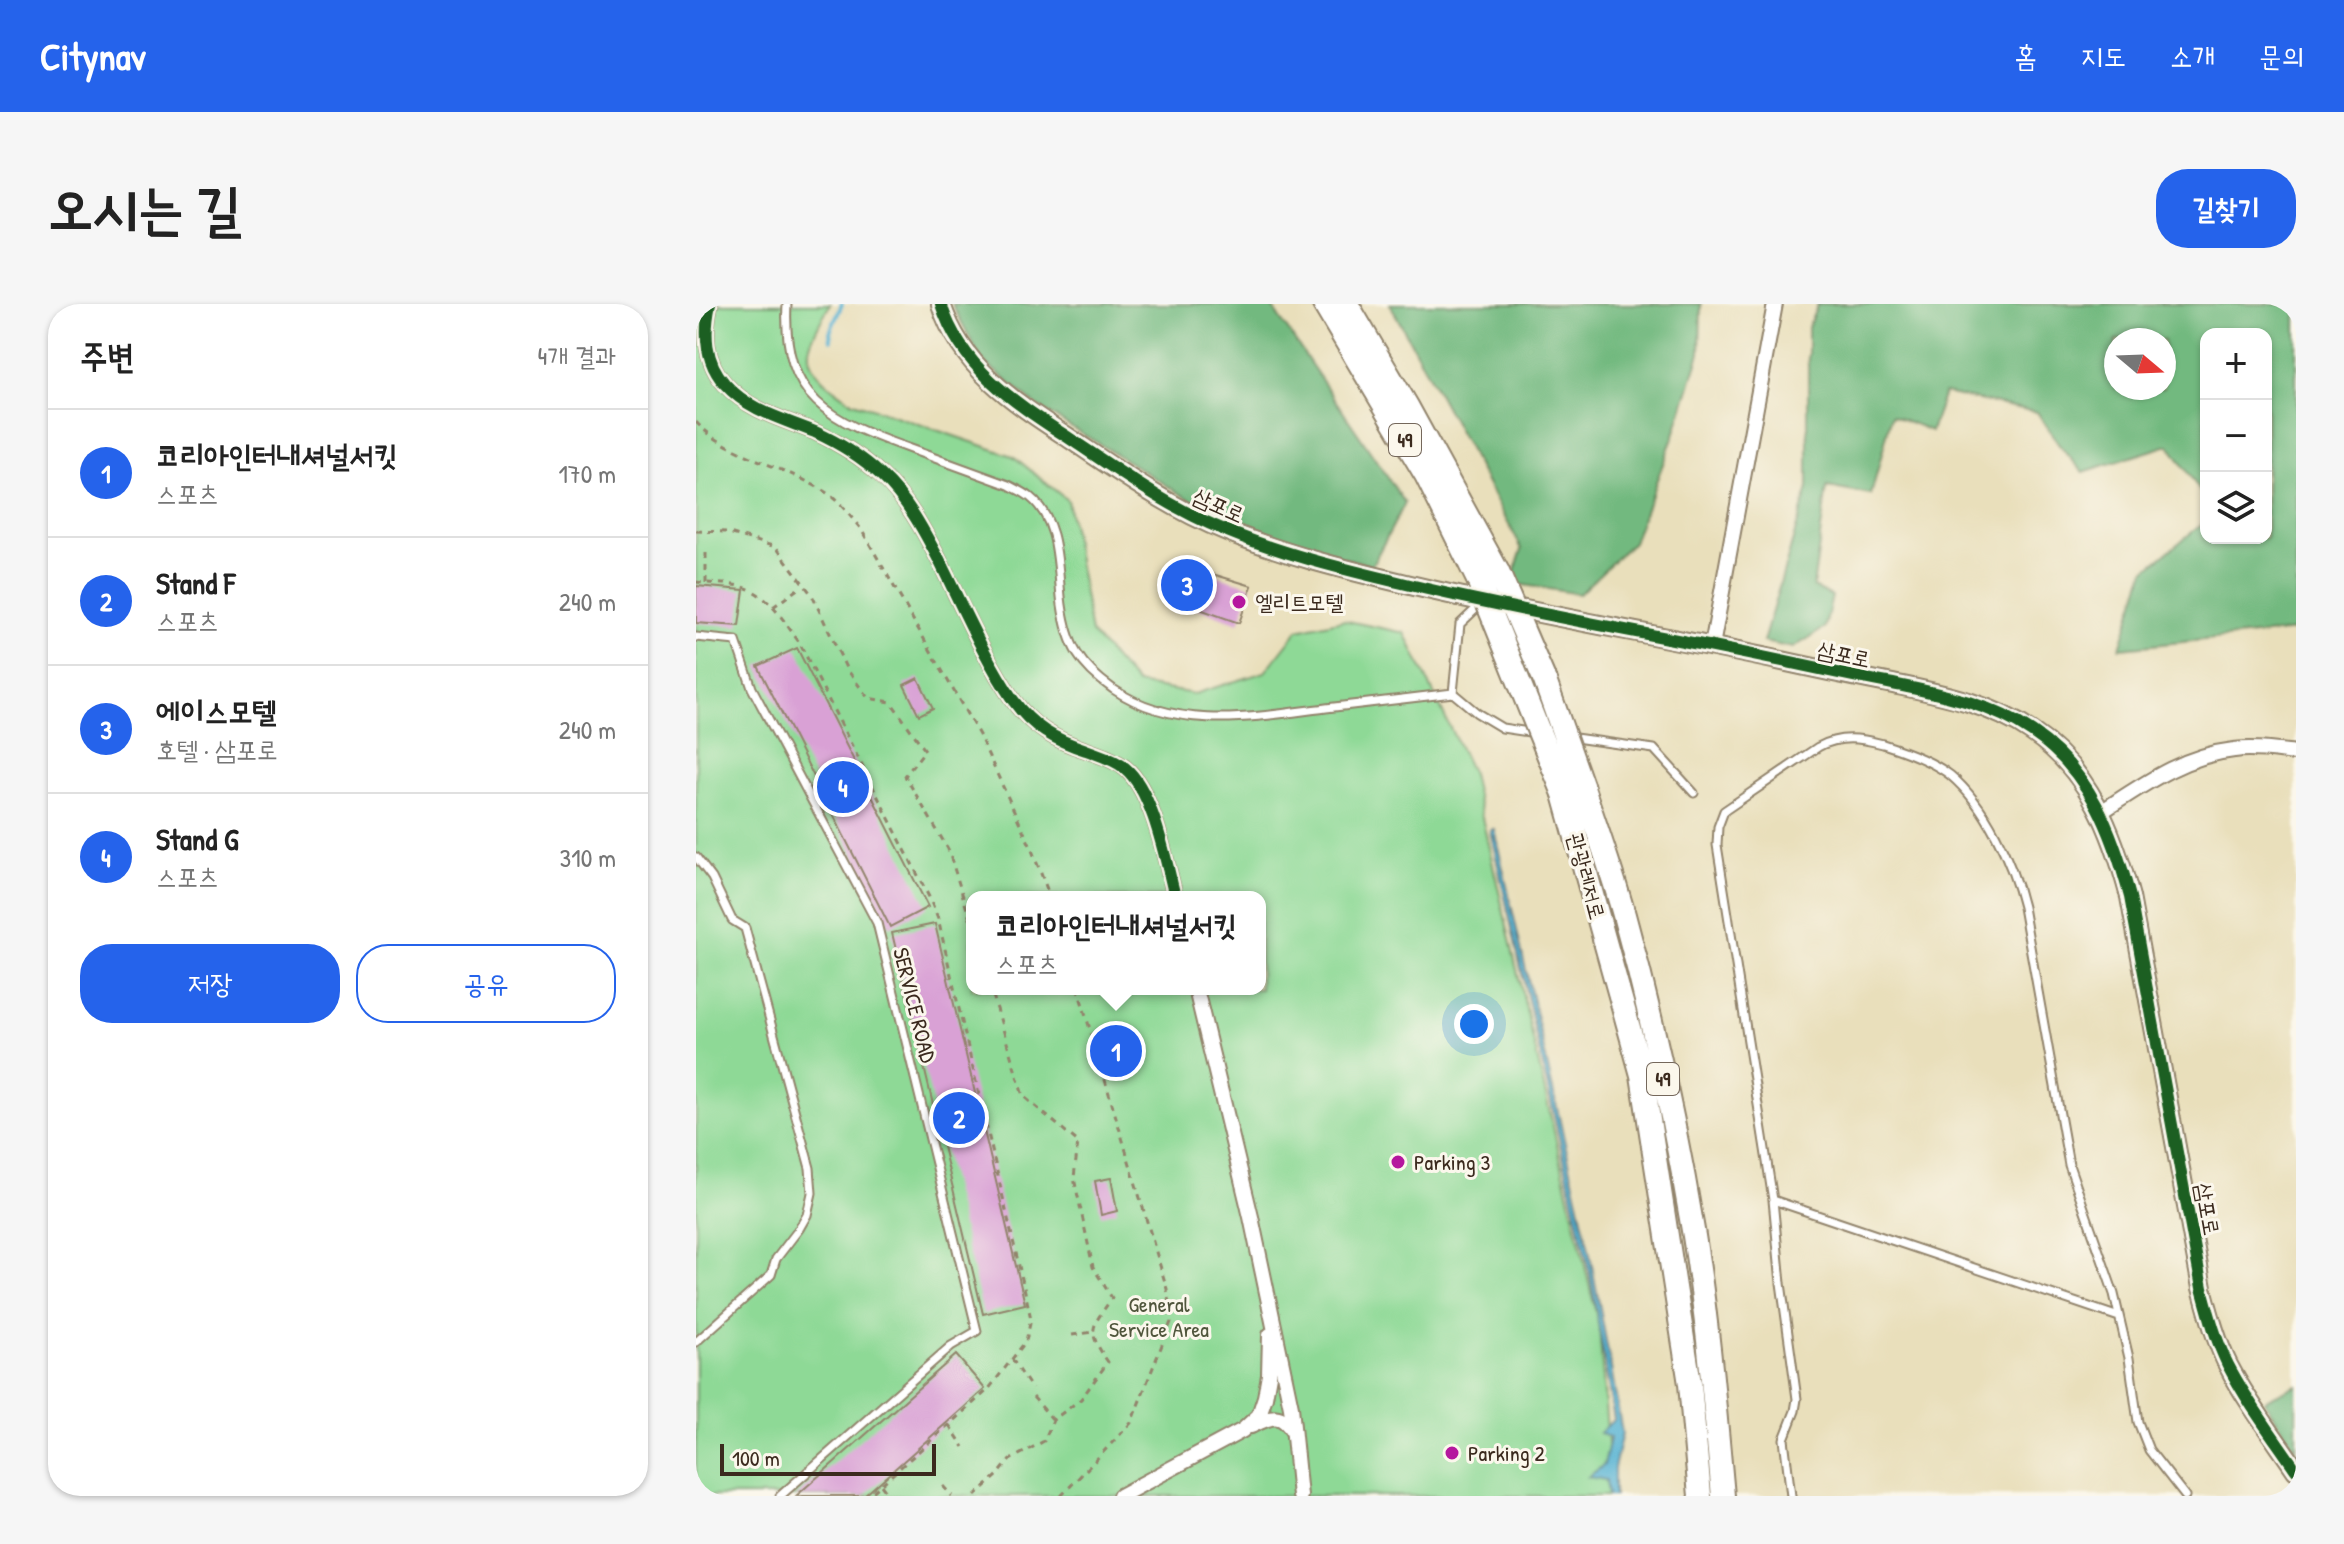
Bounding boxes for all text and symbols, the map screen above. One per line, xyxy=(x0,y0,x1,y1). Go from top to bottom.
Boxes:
text: Citynav xyxy=(40,30,146,82)
text: 홈 xyxy=(2014,37,2037,75)
text: 지도 xyxy=(2081,37,2126,75)
text: 소개 xyxy=(2170,37,2215,75)
text: 문의 xyxy=(2259,37,2304,75)
button: 길찾기 xyxy=(2156,169,2296,248)
text: 오시는 길 xyxy=(48,170,241,245)
north arrow xyxy=(2104,328,2176,400)
map controls xyxy=(2200,328,2272,544)
button: + xyxy=(2200,328,2272,400)
text: 주변 xyxy=(80,333,135,379)
text: 4개 결과 xyxy=(538,338,616,373)
button: − xyxy=(2200,400,2272,472)
road number: 49 xyxy=(1389,424,1421,456)
text: 코리아인터내셔널서킷 xyxy=(156,435,397,475)
text: 1 xyxy=(101,456,111,491)
text: 170 m xyxy=(558,456,616,491)
button: layers xyxy=(2200,472,2272,544)
text: 스포츠 xyxy=(156,476,219,511)
street label: 삼포로 xyxy=(1189,480,1249,530)
pin: 3 xyxy=(1161,555,1213,615)
text: Stand F xyxy=(156,563,235,603)
text: 2 xyxy=(100,584,112,619)
text: 240 m xyxy=(559,584,616,619)
place label: 엘리트모텔 xyxy=(1255,587,1344,617)
marker: 엘리트모텔 xyxy=(1230,593,1248,611)
text: 스포츠 xyxy=(156,603,219,638)
street label: 삼포로 xyxy=(1815,634,1873,674)
text: 에이스모텔 xyxy=(156,691,277,731)
text: 3 xyxy=(100,712,112,747)
text: 240 m xyxy=(559,712,616,747)
text: 호텔 · 삼포로 xyxy=(156,732,278,767)
pin: 4 xyxy=(817,757,869,817)
text: Stand G xyxy=(156,819,238,859)
street label: 관광레저로 xyxy=(1561,829,1613,923)
text: 4 xyxy=(101,840,111,875)
text: 310 m xyxy=(560,840,616,875)
text: 스포츠 xyxy=(156,859,219,894)
popup xyxy=(966,891,1266,995)
text: 코리아인터내셔널서킷 xyxy=(995,905,1237,945)
button: 저장 xyxy=(80,944,340,1023)
button: 공유 xyxy=(356,944,616,1023)
street label: SERVICE ROAD xyxy=(886,944,944,1066)
text: 스포츠 xyxy=(995,946,1058,981)
your location xyxy=(1454,1004,1494,1044)
pin: 1 xyxy=(1090,1021,1142,1081)
road number: 49 xyxy=(1647,1063,1679,1095)
pin: 2 xyxy=(933,1088,985,1148)
place label: Parking 3 xyxy=(1414,1147,1491,1177)
marker: Parking 3 xyxy=(1389,1153,1407,1171)
street label: 삼포로 xyxy=(2189,1180,2227,1238)
park label: General Service Area xyxy=(1109,1289,1209,1344)
place label: Parking 2 xyxy=(1468,1438,1546,1468)
scale bar xyxy=(720,1440,936,1476)
text: 100 m xyxy=(732,1443,780,1473)
marker: Parking 2 xyxy=(1443,1444,1461,1462)

